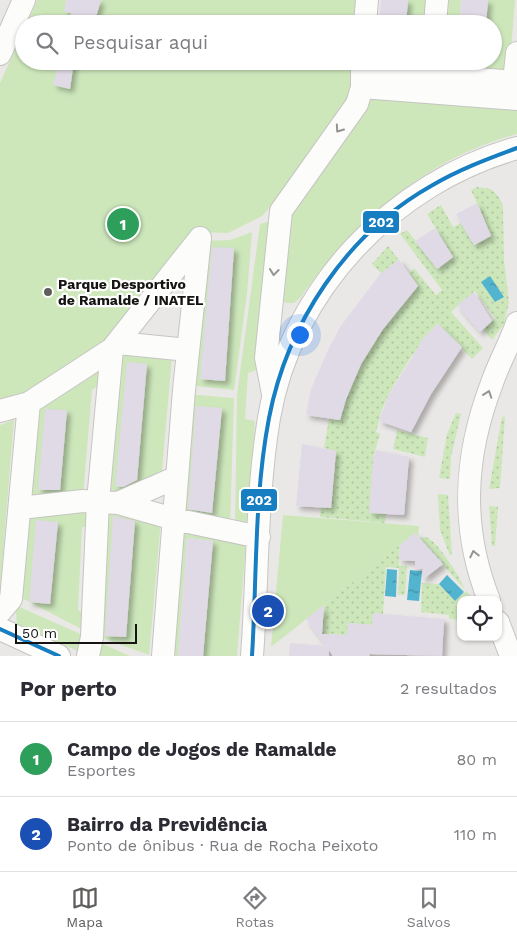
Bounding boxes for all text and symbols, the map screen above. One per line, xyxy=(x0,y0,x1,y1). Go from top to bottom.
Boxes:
search box xyxy=(15,15,502,70)
icon: search xyxy=(33,29,61,57)
text: Pesquisar aqui xyxy=(73,31,208,54)
one-way arrow xyxy=(336,123,345,133)
pin: 1 xyxy=(107,205,139,243)
line badge: 202 xyxy=(362,210,400,234)
text: 202 xyxy=(368,214,394,230)
one-way arrow xyxy=(269,269,280,277)
place label: Parque Desportivo de Ramalde / INATEL xyxy=(58,276,204,308)
marker: Parque Desportivo de Ramalde / INATEL xyxy=(42,286,54,298)
your location xyxy=(287,322,313,348)
one-way arrow xyxy=(482,390,492,399)
line badge: 202 xyxy=(240,488,278,512)
text: 202 xyxy=(246,492,272,508)
one-way arrow xyxy=(469,549,480,558)
pin: 2 xyxy=(252,592,284,630)
map controls xyxy=(457,596,502,641)
button: locate xyxy=(457,596,502,641)
scale bar xyxy=(15,621,138,644)
text: 50 m xyxy=(22,625,57,641)
text: Por perto xyxy=(20,676,117,701)
text: 2 resultados xyxy=(400,679,497,698)
text: Campo de Jogos de Ramalde xyxy=(67,738,337,761)
text: 1 xyxy=(33,750,39,769)
text: 80 m xyxy=(456,750,497,769)
text: Esportes xyxy=(67,761,136,780)
text: Bairro da Previdência xyxy=(67,813,267,836)
text: 2 xyxy=(31,825,41,844)
text: 110 m xyxy=(454,825,497,844)
text: Ponto de ônibus · Rua de Rocha Peixoto xyxy=(67,836,378,855)
tab: Mapa xyxy=(66,884,103,930)
tab: Rotas xyxy=(236,884,274,930)
tab: Salvos xyxy=(407,884,451,930)

